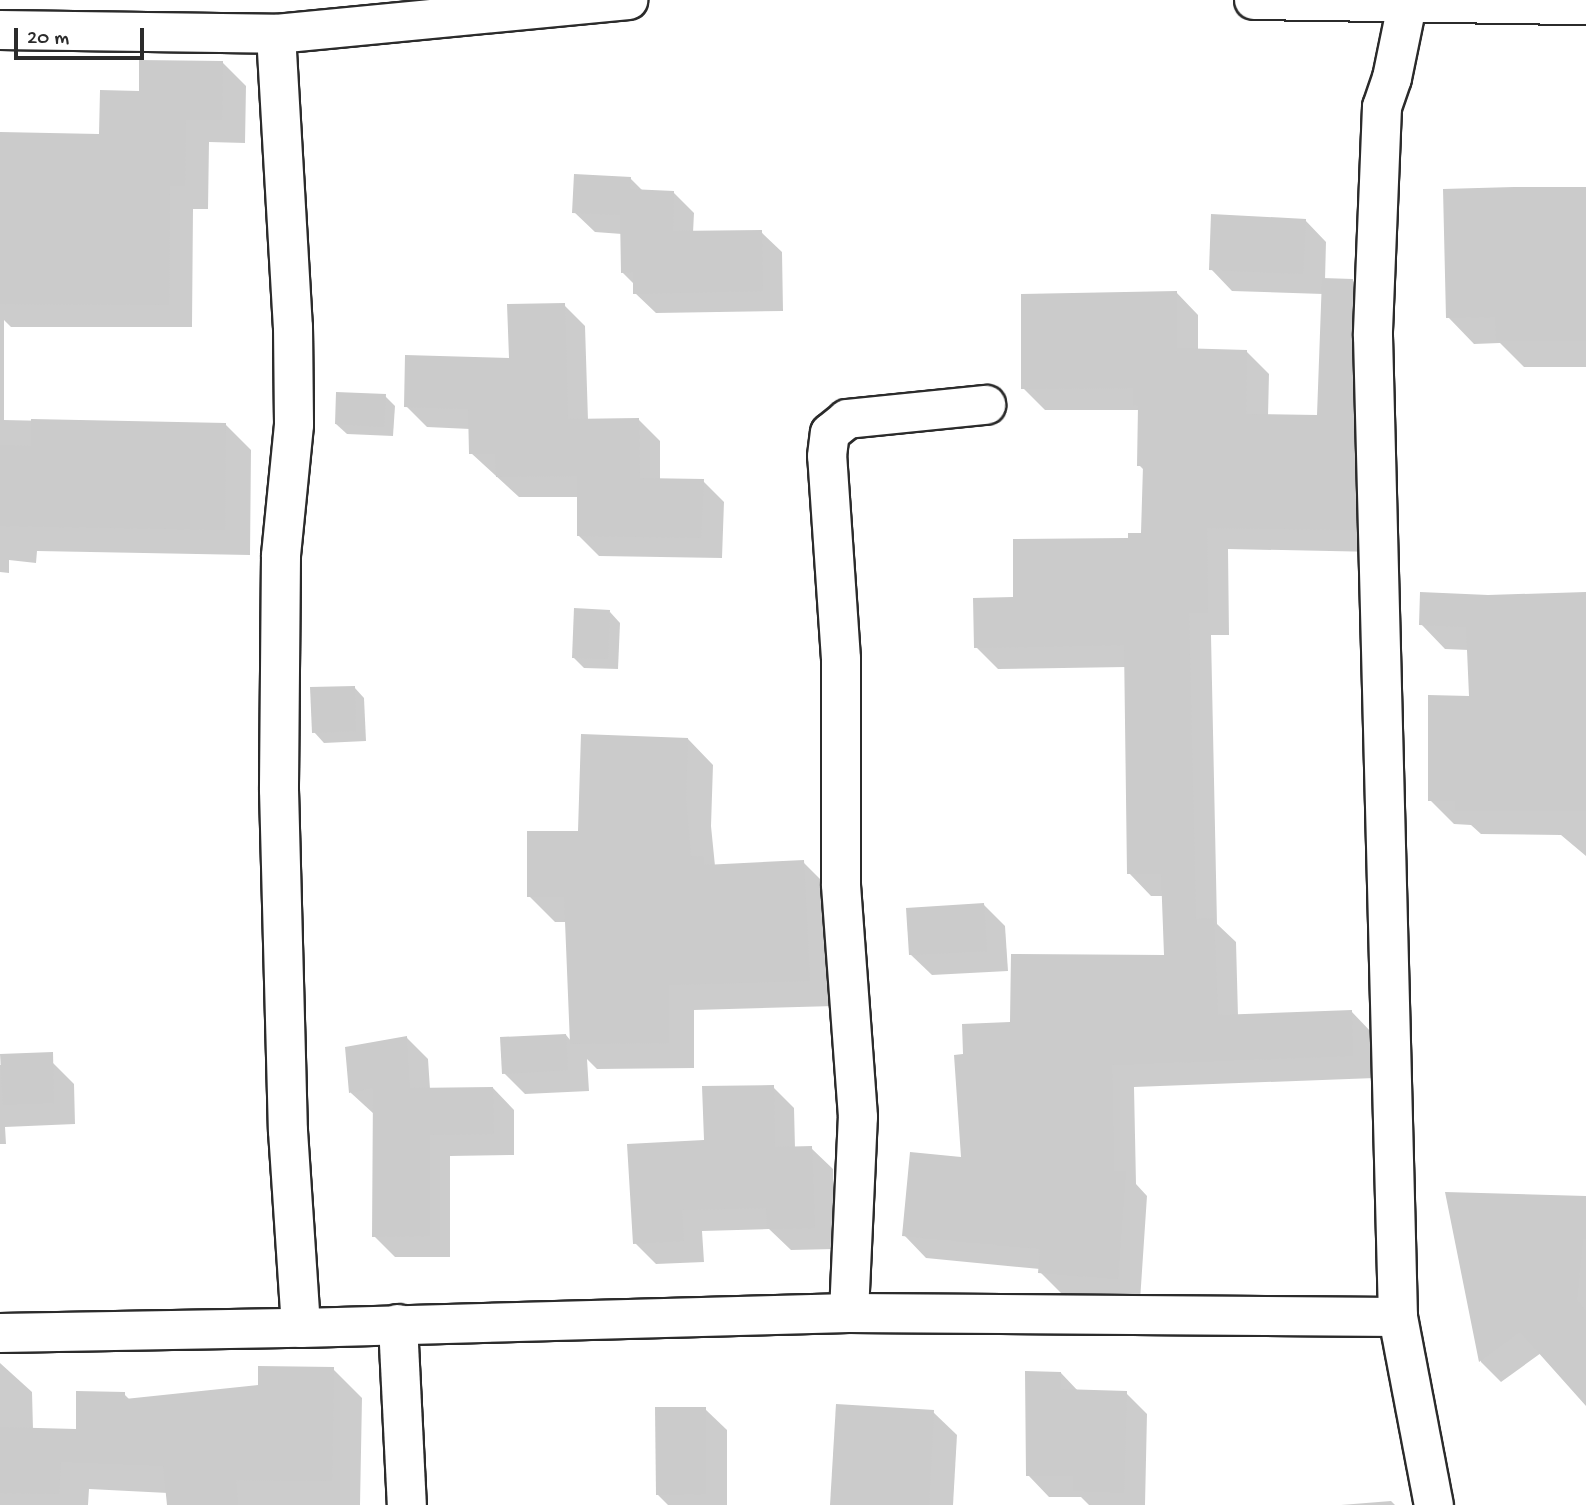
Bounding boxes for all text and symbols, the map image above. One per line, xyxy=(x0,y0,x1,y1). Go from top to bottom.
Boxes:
scale bar xyxy=(18,14,147,58)
text: 20 m xyxy=(27,27,69,52)

